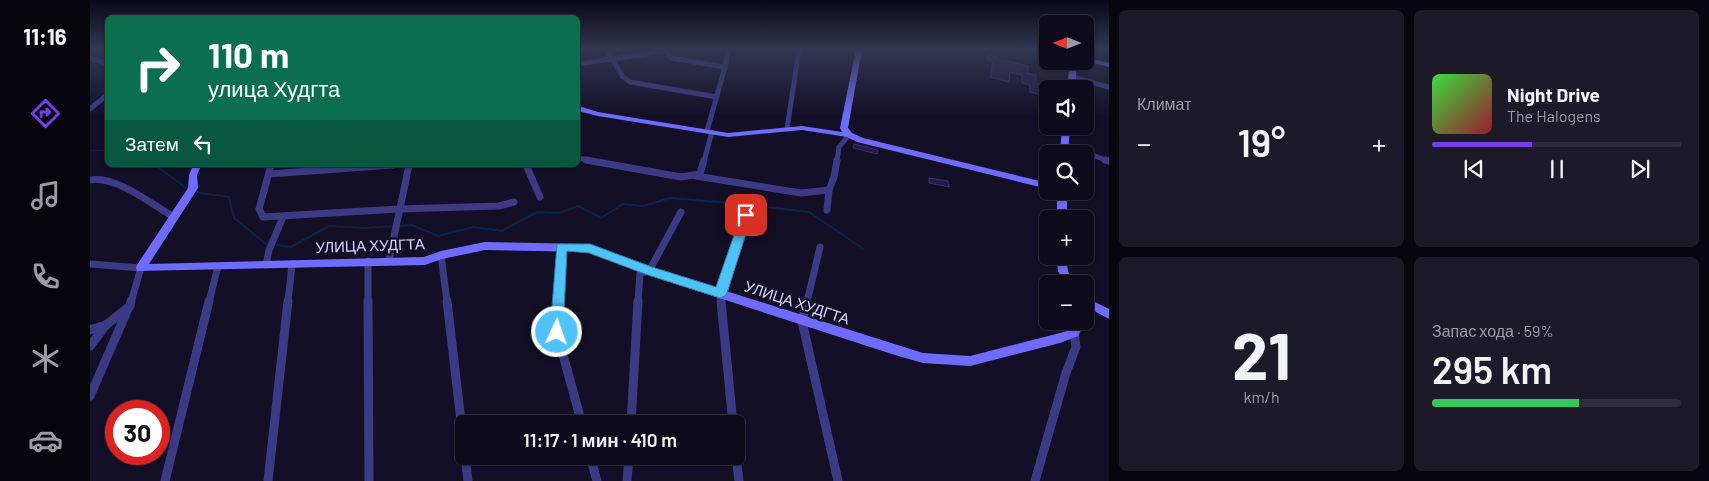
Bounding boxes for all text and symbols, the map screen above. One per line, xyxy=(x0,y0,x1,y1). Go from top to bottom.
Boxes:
north arrow xyxy=(1039,15,1094,70)
map controls xyxy=(1039,15,1094,330)
text: 11:16 xyxy=(23,23,67,49)
text: 110 m xyxy=(208,33,289,75)
icon: right xyxy=(125,35,190,100)
text: улица Худгта xyxy=(208,75,340,101)
button: sound xyxy=(1039,80,1094,135)
text: Night Drive xyxy=(1507,83,1600,106)
text: Климат xyxy=(1137,94,1191,113)
icon: directions xyxy=(28,96,63,131)
text: The Halogens xyxy=(1507,106,1601,125)
text: 19° xyxy=(1238,119,1285,165)
text: − xyxy=(1137,126,1151,160)
text: + xyxy=(1372,126,1386,160)
icon: left xyxy=(189,130,217,158)
text: Затем xyxy=(125,132,179,155)
button: search xyxy=(1039,145,1094,200)
icon: previous xyxy=(1460,155,1488,183)
icon: pause xyxy=(1543,155,1571,183)
icon: next xyxy=(1626,155,1654,183)
icon: music xyxy=(28,178,63,213)
pin xyxy=(725,194,767,236)
icon: arrive xyxy=(732,201,760,229)
button: + xyxy=(1039,210,1094,265)
street label: УЛИЦА ХУДГТА xyxy=(315,234,425,256)
icon: phone xyxy=(28,259,63,294)
button: − xyxy=(1039,275,1094,330)
street label: УЛИЦА ХУДГТА xyxy=(742,277,852,328)
position arrow xyxy=(530,305,582,357)
text: 21 xyxy=(1232,315,1291,393)
text: Запас хода · 59% xyxy=(1432,321,1554,340)
icon: climate xyxy=(28,341,63,376)
text: 295 km xyxy=(1432,346,1552,392)
text: km/h xyxy=(1243,387,1280,406)
speed limit sign: 30 xyxy=(105,400,170,465)
icon: car xyxy=(28,423,63,458)
text: 11:17 · 1 мин · 410 m xyxy=(523,428,677,451)

